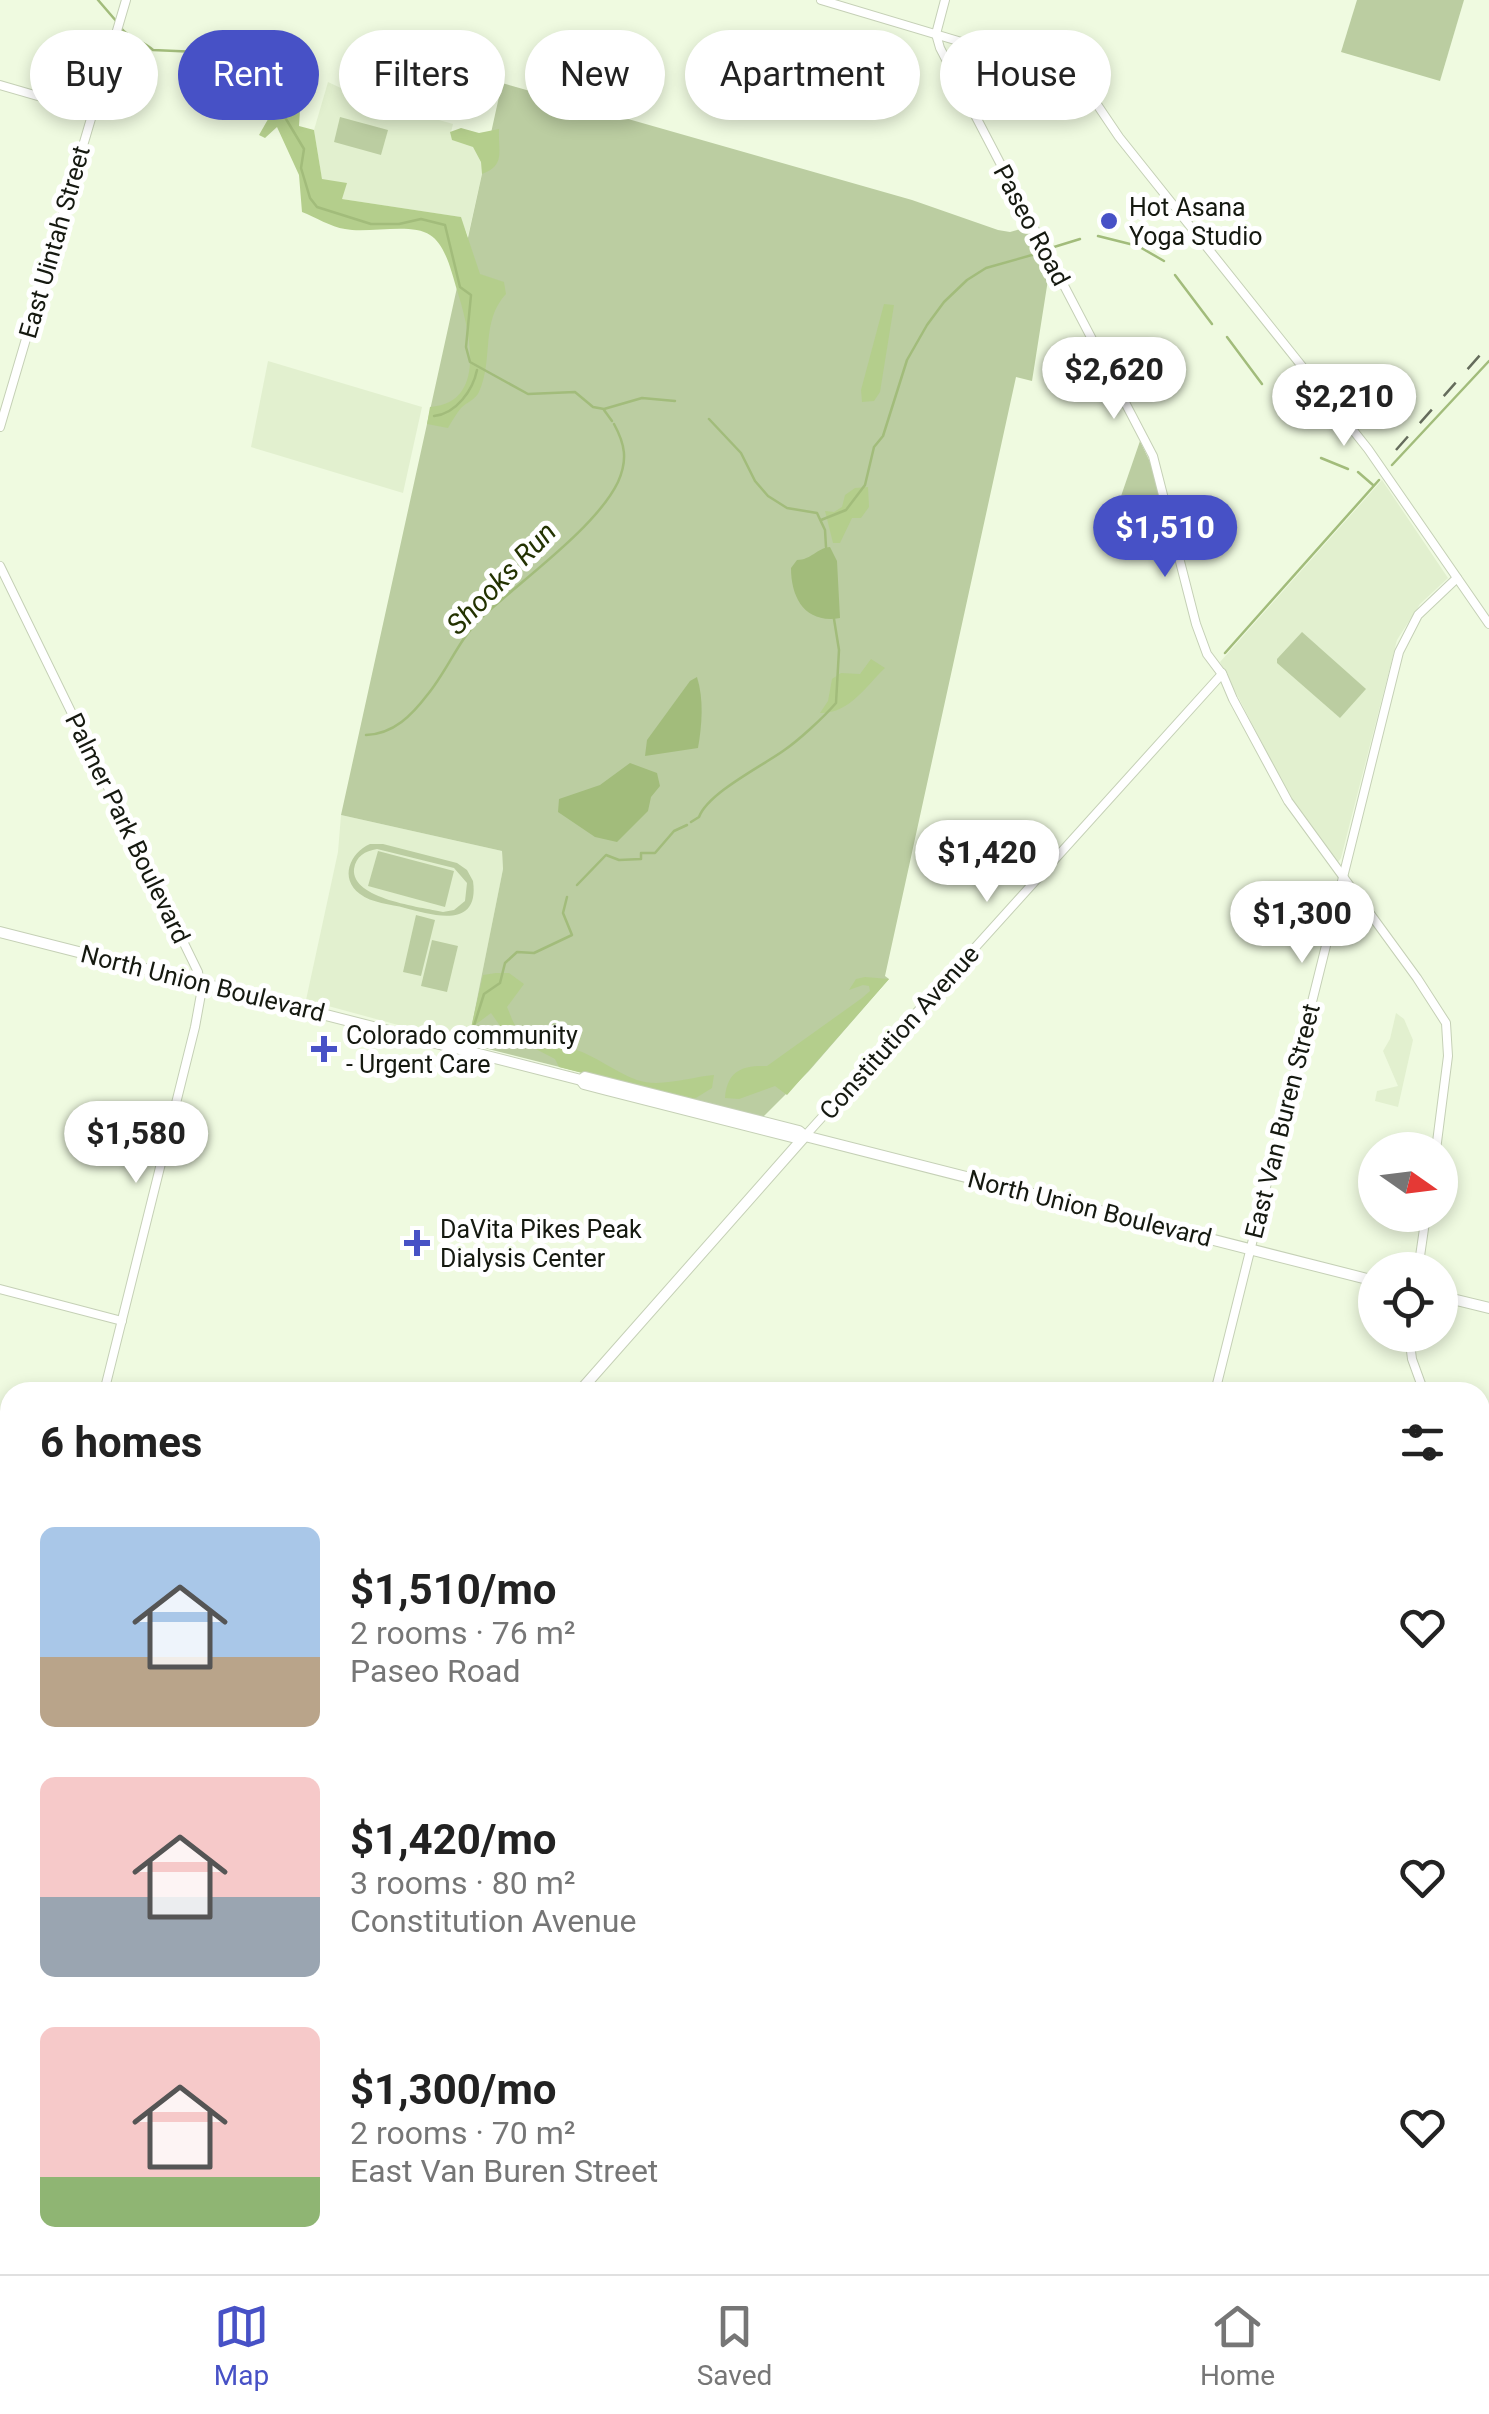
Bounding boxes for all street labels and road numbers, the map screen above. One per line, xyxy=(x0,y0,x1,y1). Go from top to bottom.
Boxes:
street label: East Uintah Street xyxy=(13,143,96,342)
street label: Paseo Road xyxy=(987,160,1076,291)
street label: Palmer Park Boulevard xyxy=(59,708,196,948)
street label: North Union Boulevard xyxy=(78,939,328,1028)
street label: Constitution Avenue xyxy=(814,939,985,1125)
street label: East Van Buren Street xyxy=(1239,1001,1326,1241)
street label: North Union Boulevard xyxy=(965,1164,1215,1253)

